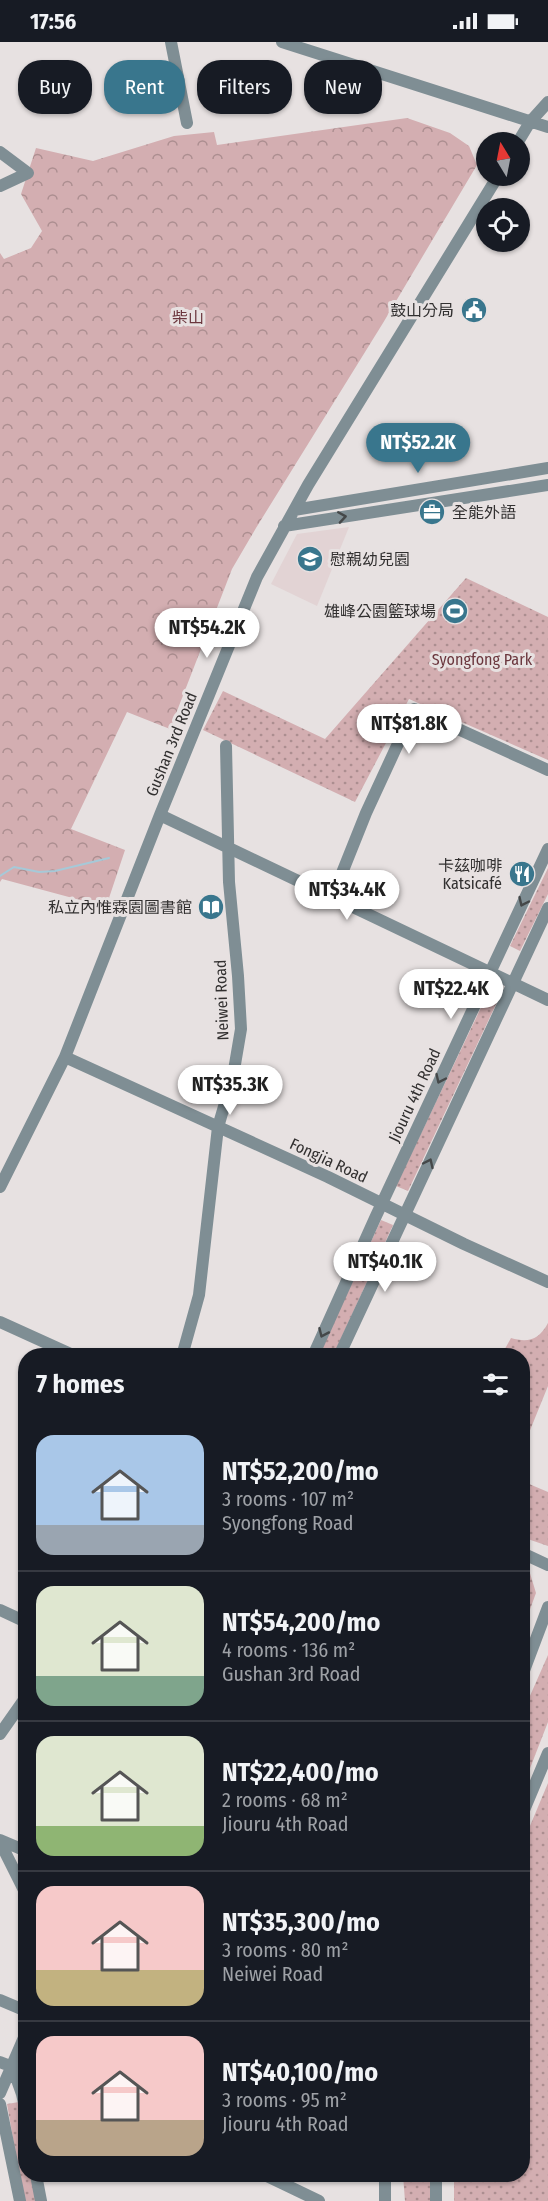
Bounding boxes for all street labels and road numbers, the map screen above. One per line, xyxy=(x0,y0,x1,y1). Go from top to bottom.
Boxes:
street label: Gushan 3rd Road xyxy=(142,689,201,799)
street label: Neiwei Road xyxy=(211,959,232,1041)
street label: Jiouru 4th Road xyxy=(384,1045,444,1145)
street label: Fongjia Road xyxy=(287,1134,371,1187)

